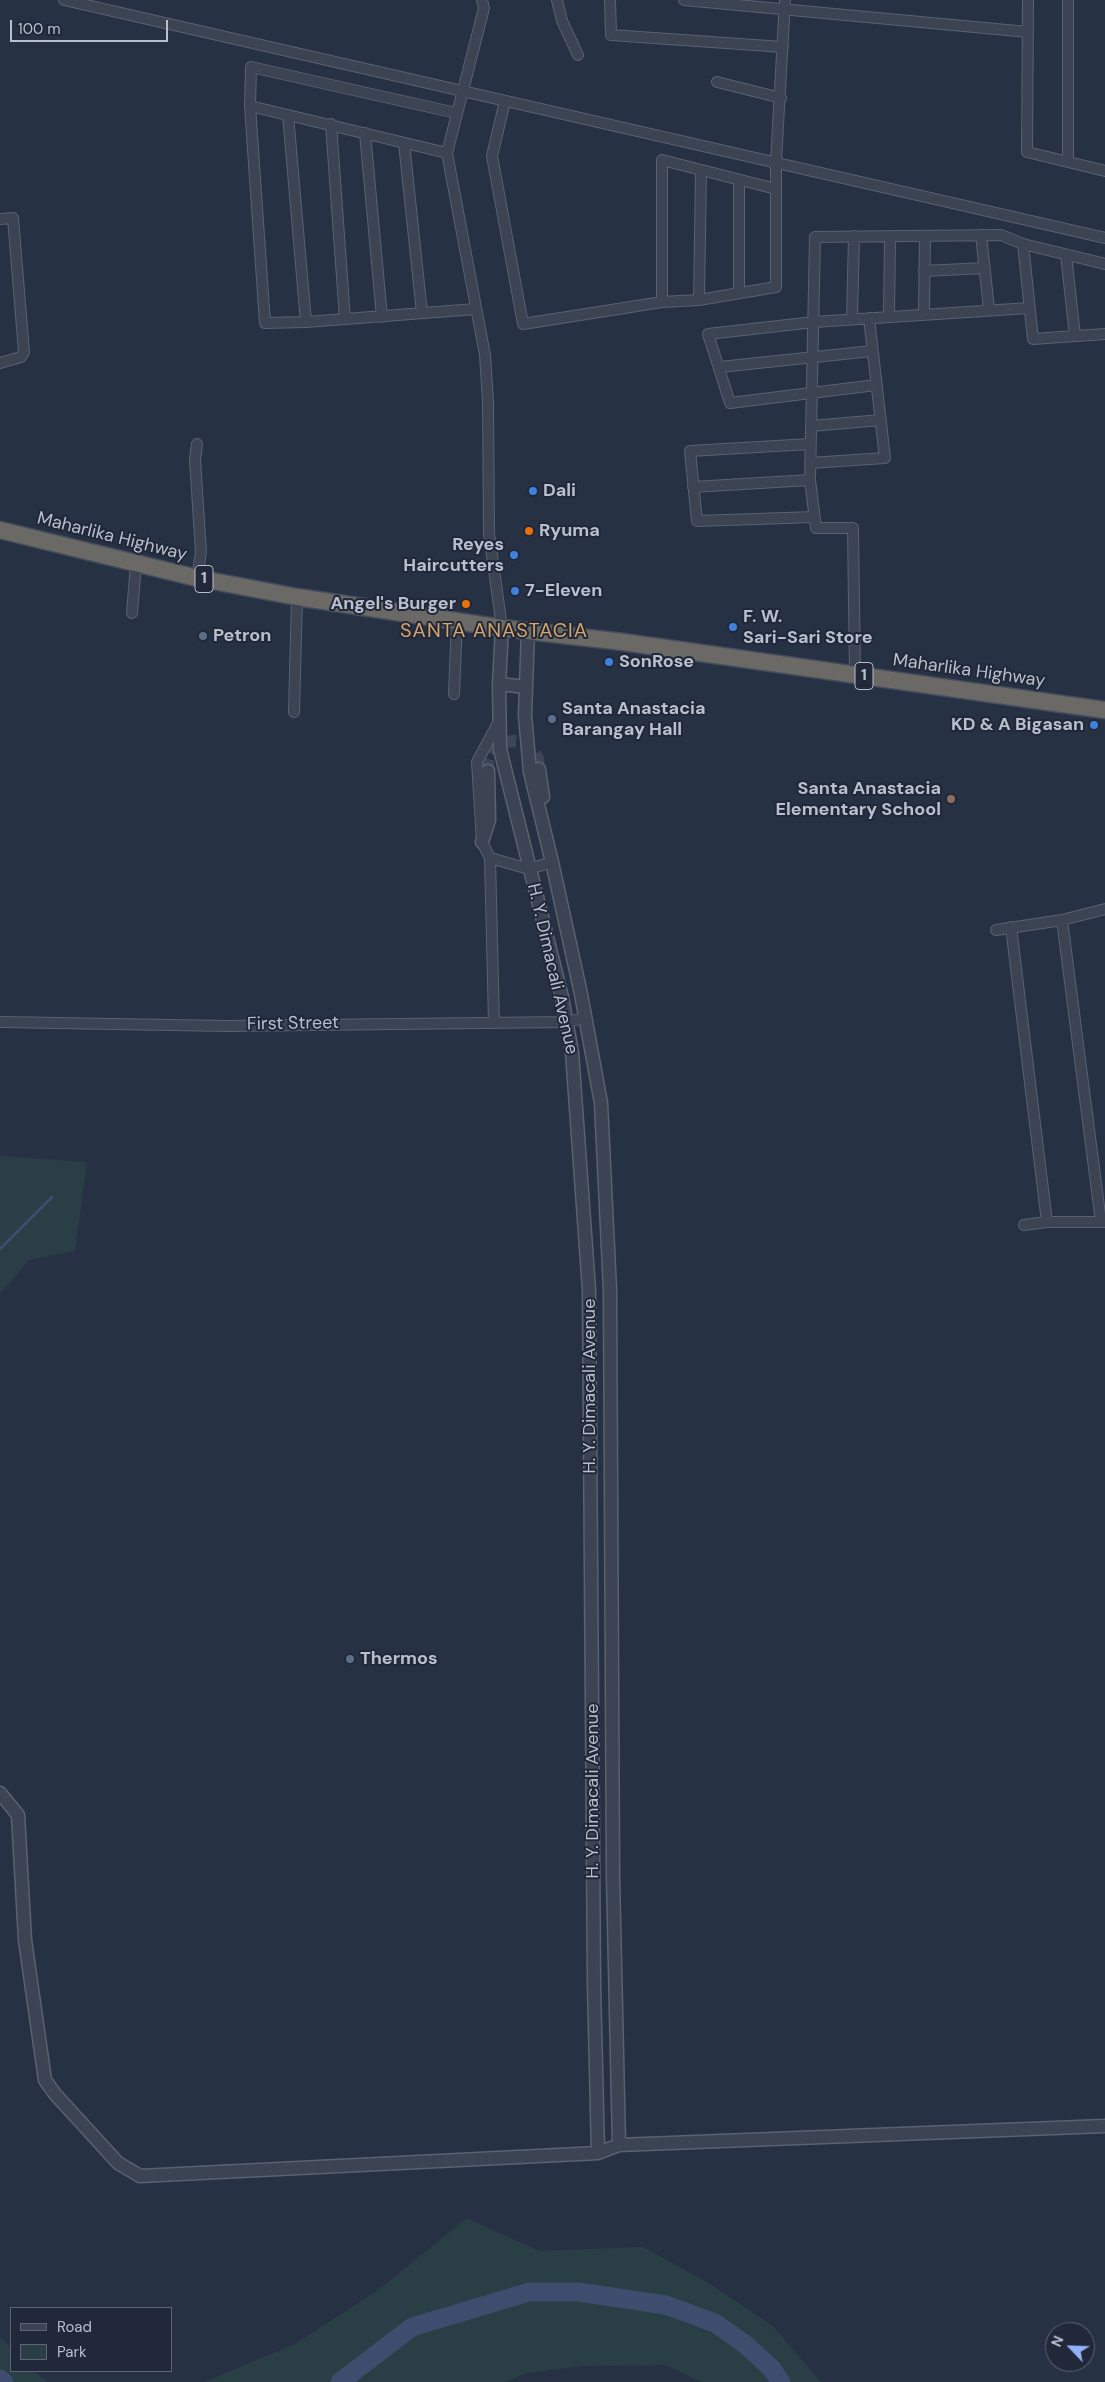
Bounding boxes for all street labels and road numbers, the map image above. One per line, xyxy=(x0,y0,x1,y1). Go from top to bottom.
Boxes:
street label: Maharlika Highway xyxy=(35,508,189,566)
road number: 1 xyxy=(195,566,213,592)
street label: Maharlika Highway xyxy=(891,650,1047,692)
road number: 1 xyxy=(855,662,873,689)
street label: H. Y. Dimacali Avenue xyxy=(522,881,582,1057)
street label: First Street xyxy=(247,1012,339,1036)
street label: H. Y. Dimacali Avenue xyxy=(579,1299,601,1473)
street label: H. Y. Dimacali Avenue xyxy=(582,1704,604,1878)

